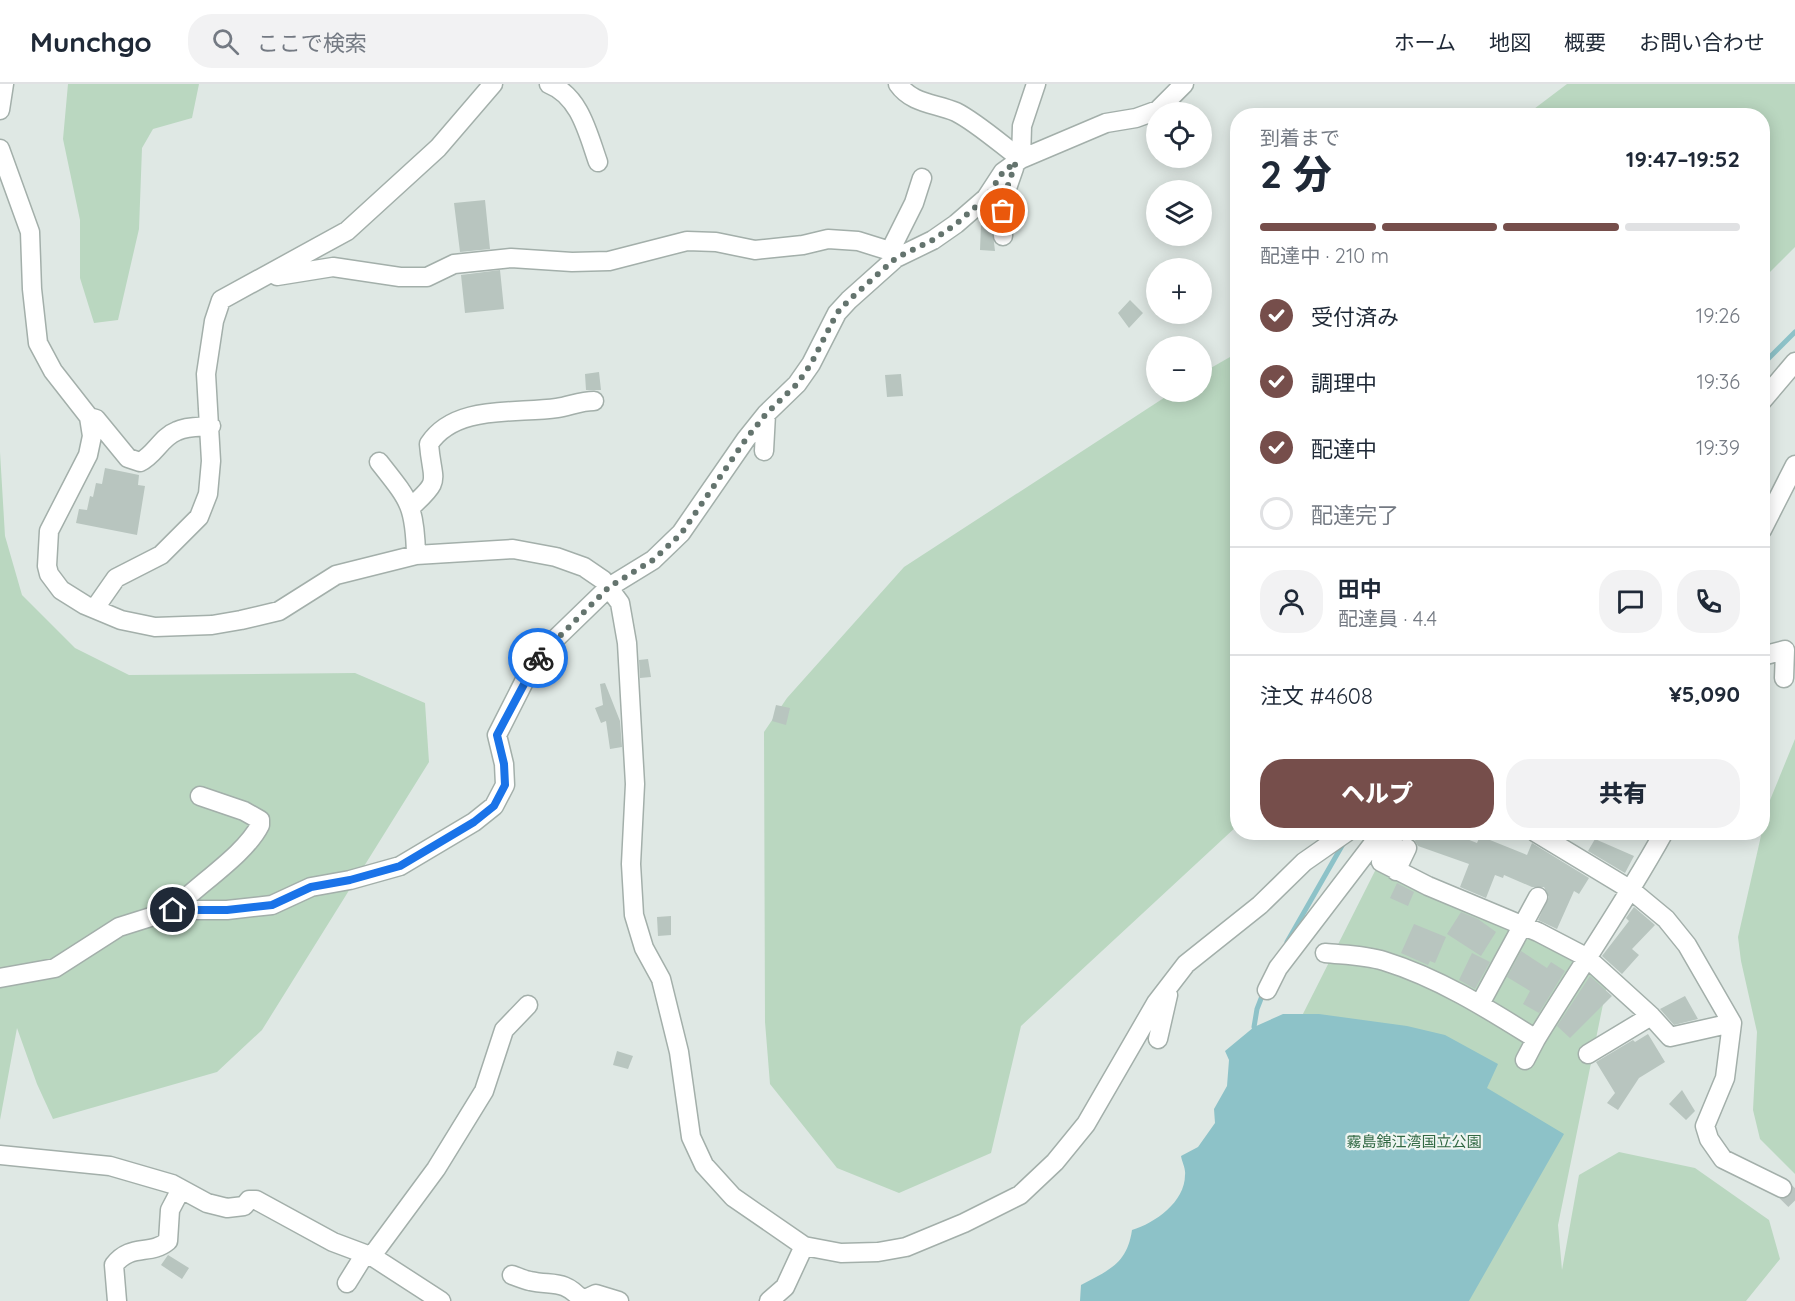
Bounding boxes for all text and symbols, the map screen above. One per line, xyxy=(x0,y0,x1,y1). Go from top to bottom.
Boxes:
search box xyxy=(188,14,608,68)
text: Munchgo xyxy=(30,24,152,59)
icon: search xyxy=(209,25,242,58)
text: ここで検索 xyxy=(257,29,367,57)
text: ホーム xyxy=(1394,29,1456,55)
text: 地図 xyxy=(1489,29,1531,55)
text: 概要 xyxy=(1564,29,1606,55)
text: お問い合わせ xyxy=(1639,29,1765,55)
map controls xyxy=(1146,102,1212,402)
button: locate xyxy=(1146,102,1212,168)
text: 到着まで xyxy=(1260,125,1340,150)
text: 19:47–19:52 xyxy=(1626,145,1740,173)
text: 2 分 xyxy=(1260,149,1332,198)
button: layers xyxy=(1146,180,1212,246)
pin xyxy=(977,185,1028,236)
icon: bag xyxy=(986,194,1019,227)
text: 配達中 · 210 m xyxy=(1260,243,1389,268)
button: + xyxy=(1146,258,1212,324)
icon: check xyxy=(1260,299,1293,332)
text: 受付済み xyxy=(1311,303,1399,331)
text: 19:26 xyxy=(1696,303,1740,328)
button: − xyxy=(1146,336,1212,402)
icon: check xyxy=(1260,365,1293,398)
text: 調理中 xyxy=(1311,369,1377,397)
text: 19:36 xyxy=(1696,369,1740,394)
icon: check xyxy=(1260,431,1293,464)
text: 配達中 xyxy=(1311,435,1377,463)
text: 19:39 xyxy=(1696,435,1740,460)
text: 配達完了 xyxy=(1311,501,1399,529)
button: person xyxy=(1260,570,1323,633)
button: chat xyxy=(1599,570,1662,633)
button: phone xyxy=(1677,570,1740,633)
text: 田中 xyxy=(1338,575,1382,603)
text: 配達員 · 4.4 xyxy=(1338,606,1437,631)
courier xyxy=(508,628,568,688)
icon: bike xyxy=(522,642,555,675)
text: ¥5,090 xyxy=(1669,680,1740,708)
text: 注文 #4608 xyxy=(1260,682,1373,710)
button: ヘルプ xyxy=(1260,759,1494,828)
button: 共有 xyxy=(1506,759,1740,828)
pin xyxy=(147,884,198,935)
icon: home xyxy=(156,893,189,926)
park label: 霧島錦江湾国立公園 xyxy=(1346,1132,1482,1151)

